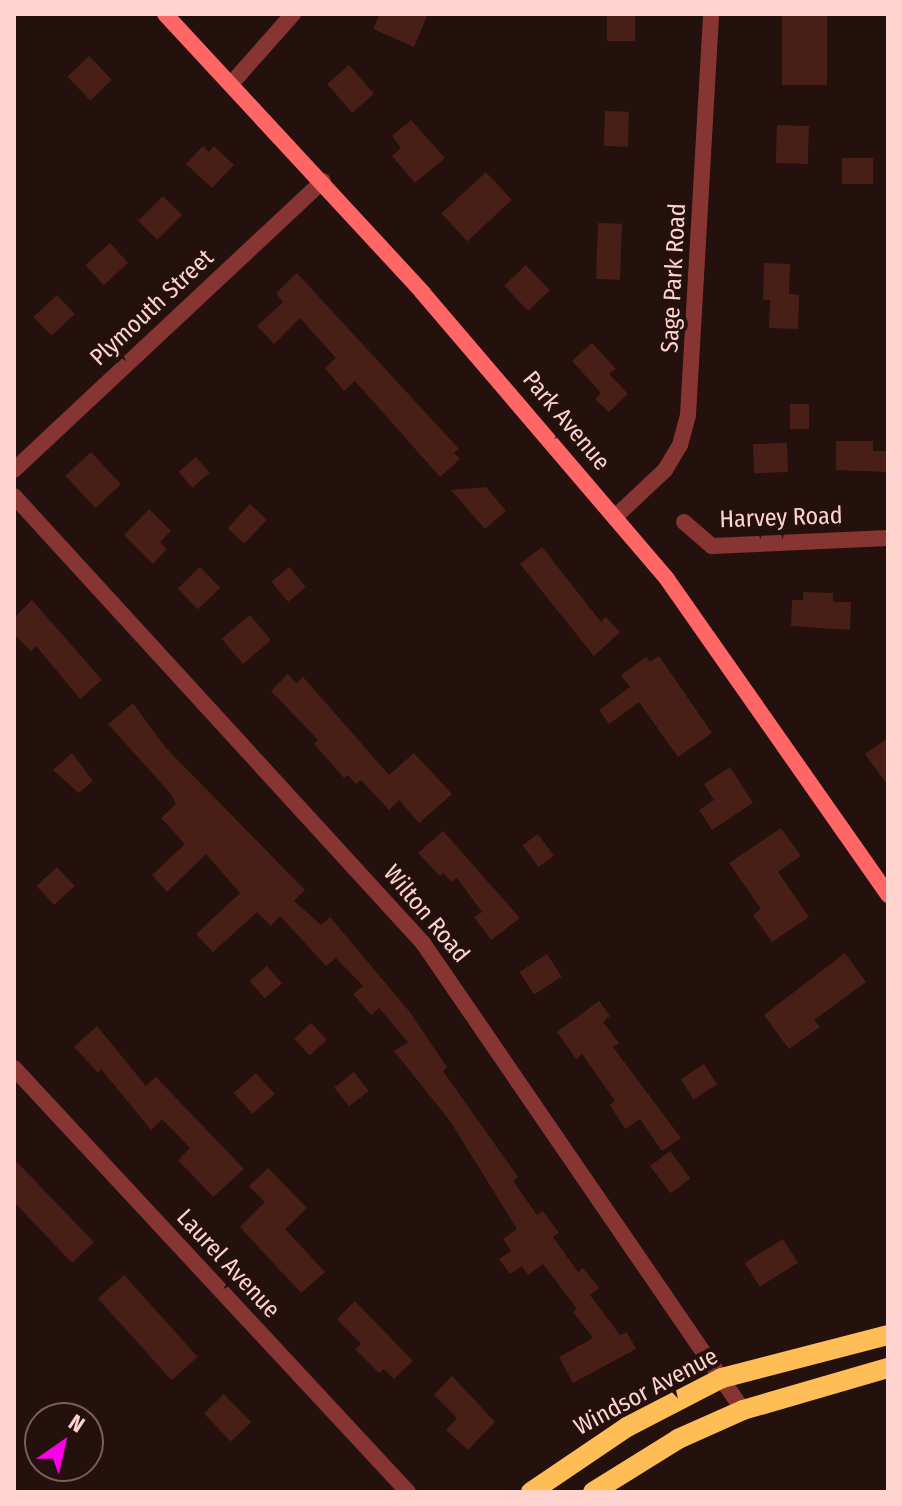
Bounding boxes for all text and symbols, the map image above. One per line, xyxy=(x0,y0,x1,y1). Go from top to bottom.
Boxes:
street label: Sage Park Road xyxy=(656,202,692,354)
street label: Plymouth Street xyxy=(84,244,220,372)
street label: Park Avenue xyxy=(516,366,616,476)
street label: Harvey Road xyxy=(719,501,843,535)
street label: Wilton Road xyxy=(377,859,475,969)
street label: Laurel Avenue xyxy=(170,1204,286,1324)
street label: Windsor Avenue xyxy=(569,1342,723,1442)
north arrow xyxy=(24,1402,104,1482)
text: N xyxy=(64,1408,90,1438)

